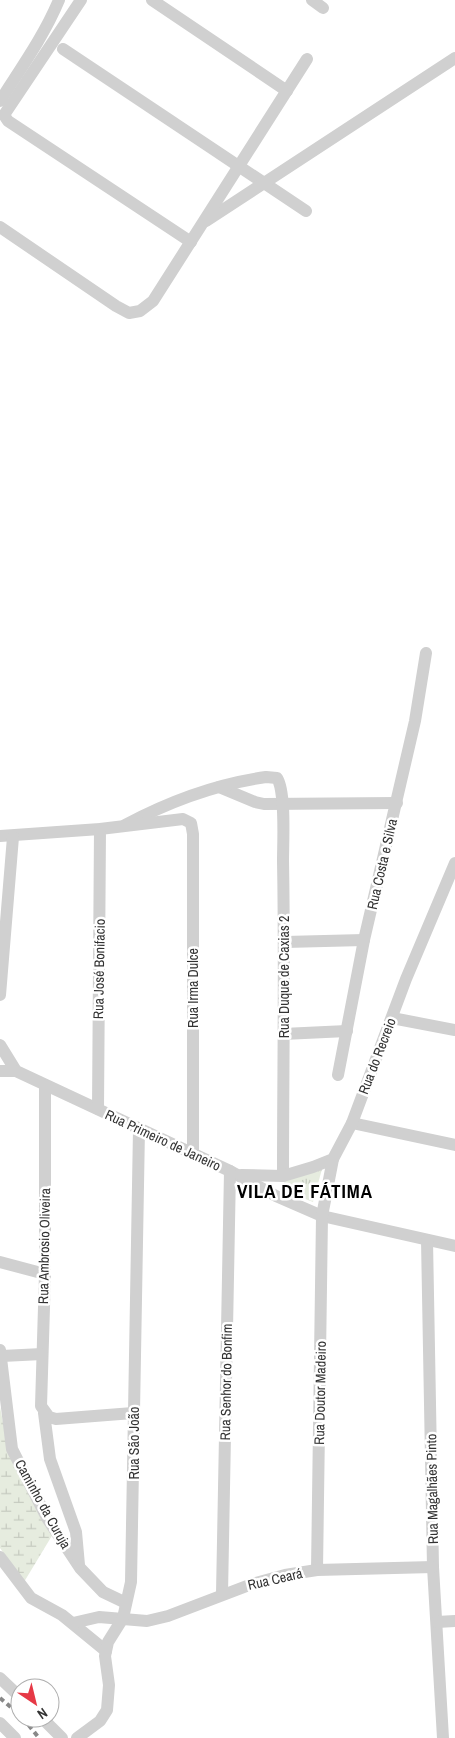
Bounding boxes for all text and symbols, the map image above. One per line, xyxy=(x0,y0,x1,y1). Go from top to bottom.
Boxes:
street label: Rua Costa e Silva xyxy=(363,816,401,911)
street label: Rua Duque de Caxias 2 xyxy=(275,916,293,1038)
street label: Rua José Bonifacio xyxy=(89,919,109,1019)
street label: Rua Irma Dulce xyxy=(184,948,202,1028)
street label: Rua do Recreio xyxy=(354,1015,400,1097)
street label: Rua Primeiro de Janeiro xyxy=(102,1105,224,1175)
district label: VILA DE FÁTIMA xyxy=(237,1178,373,1204)
street label: Rua Ambrosio Oliveira xyxy=(34,1187,54,1304)
street label: Rua Senhor do Bonfim xyxy=(216,1323,236,1441)
street label: Rua Doutor Madeiro xyxy=(310,1341,330,1445)
street label: Rua São João xyxy=(125,1407,143,1479)
street label: Rua Magalhães Pinto xyxy=(422,1434,442,1544)
street label: Caminho da Curuja xyxy=(11,1456,75,1552)
street label: Rua Ceará xyxy=(246,1564,305,1594)
north arrow xyxy=(10,1678,60,1728)
text: N xyxy=(34,1704,51,1723)

